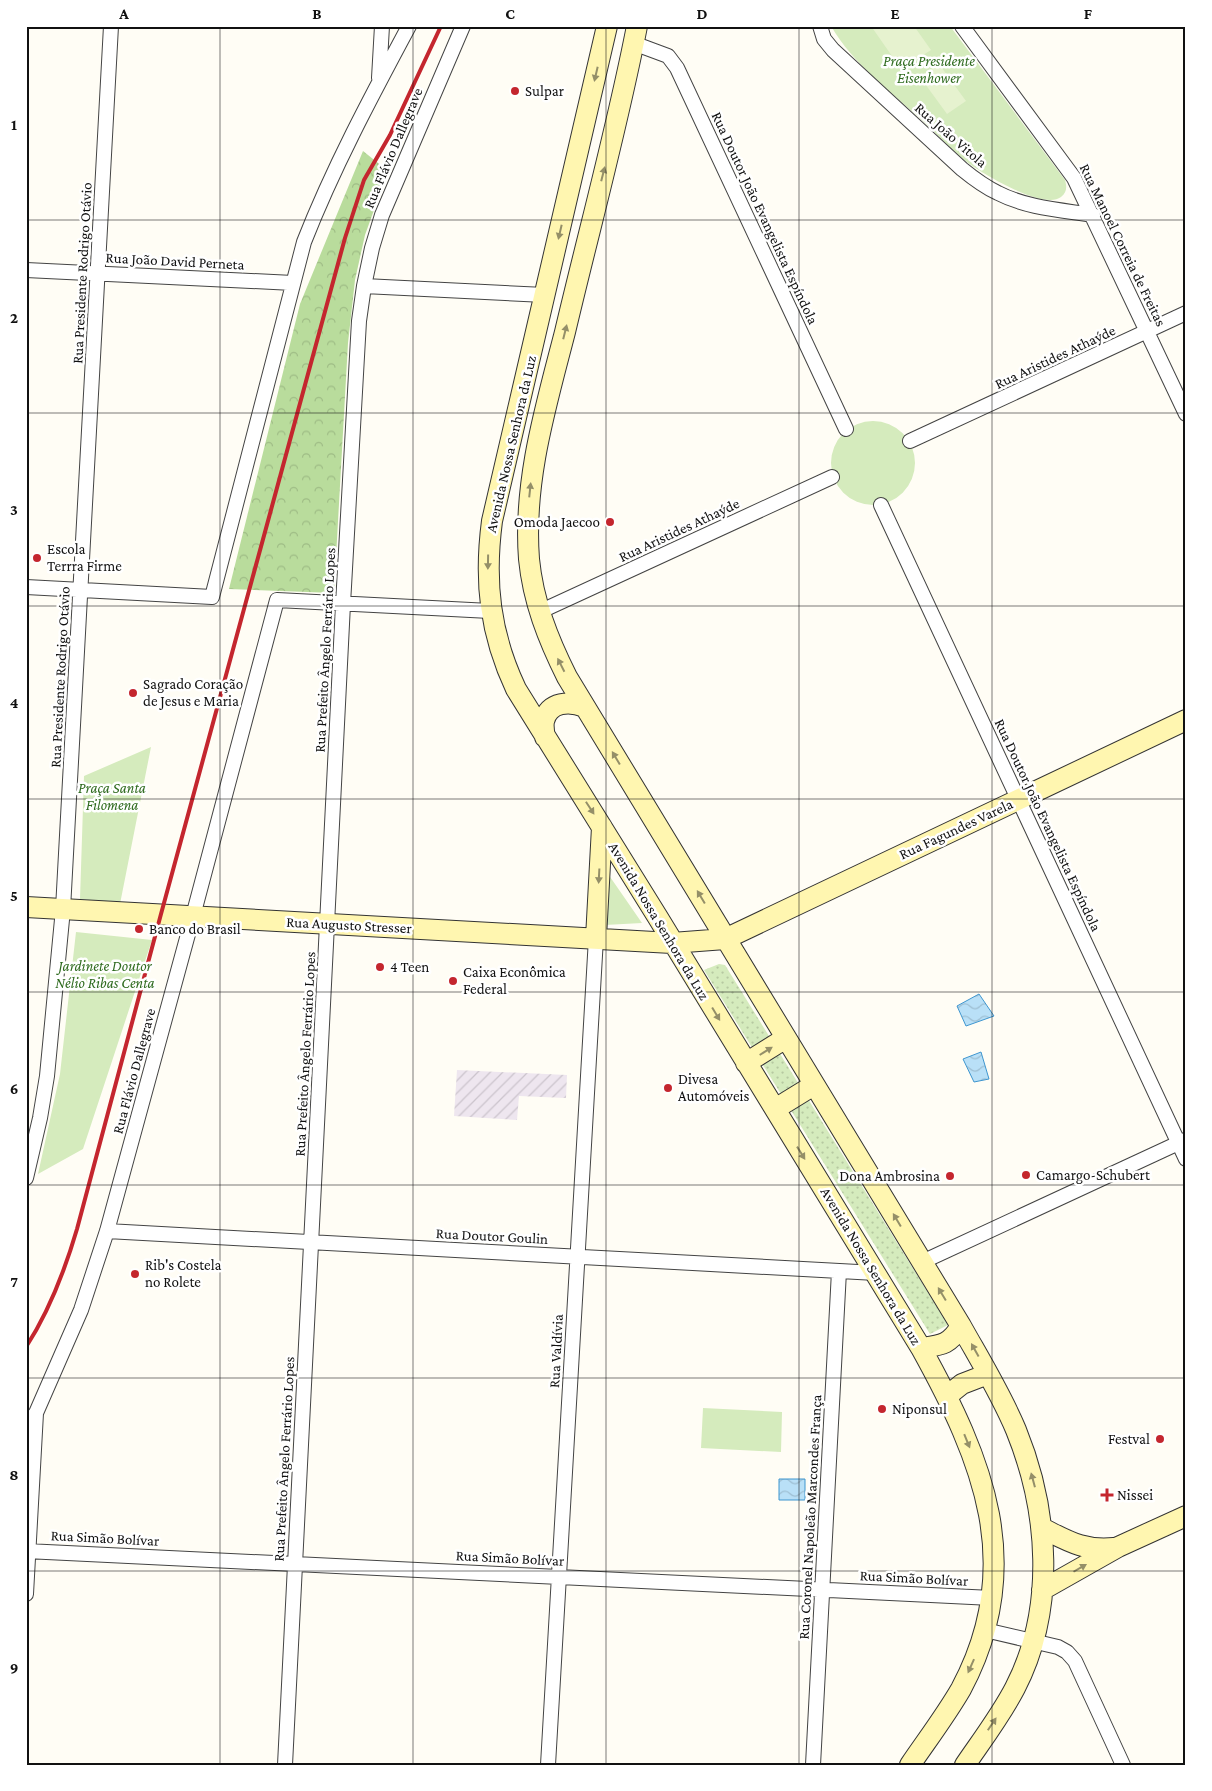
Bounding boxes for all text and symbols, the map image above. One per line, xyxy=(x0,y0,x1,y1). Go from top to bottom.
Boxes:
text: A xyxy=(118,5,129,22)
text: B xyxy=(312,5,322,22)
text: C xyxy=(505,5,515,22)
text: D xyxy=(696,5,708,22)
text: E xyxy=(890,5,900,22)
text: F xyxy=(1084,5,1093,22)
park label: Praça Presidente Eisenhower xyxy=(883,53,975,86)
one-way arrow xyxy=(592,66,600,81)
place label: Sulpar xyxy=(525,83,565,100)
street label: Rua Flávio Dallegrave xyxy=(360,85,427,211)
marker: Sulpar xyxy=(509,85,521,97)
street label: Rua João Vitola xyxy=(911,99,990,171)
street label: Rua Doutor João Evangelista Espíndola xyxy=(708,109,821,327)
text: 1 xyxy=(11,116,17,133)
street label: Rua Manoel Correia de Freitas xyxy=(1077,161,1169,329)
one-way arrow xyxy=(599,166,607,181)
street label: Rua Presidente Rodrigo Otávio xyxy=(69,182,96,364)
one-way arrow xyxy=(556,225,564,240)
street label: Rua João David Perneta xyxy=(105,249,245,274)
text: 2 xyxy=(10,309,18,326)
street label: Rua Aristides Athaýde xyxy=(992,322,1119,393)
one-way arrow xyxy=(561,324,569,339)
street label: Avenida Nossa Senhora da Luz xyxy=(483,354,539,534)
one-way arrow xyxy=(526,482,534,498)
street label: Rua Aristides Athaýde xyxy=(616,495,743,566)
text: 3 xyxy=(10,501,18,518)
place label: Omoda Jaecoo xyxy=(514,514,600,531)
marker: Omoda Jaecoo xyxy=(604,516,616,528)
place label: Escola Terrra Firme xyxy=(47,541,122,574)
street label: Rua Prefeito Ângelo Ferrário Lopes xyxy=(312,547,339,753)
marker: Escola Terrra Firme xyxy=(31,552,43,564)
one-way arrow xyxy=(484,554,492,570)
street label: Rua Presidente Rodrigo Otávio xyxy=(47,586,74,768)
one-way arrow xyxy=(557,658,565,672)
place label: Sagrado Coração de Jesus e Maria xyxy=(143,676,243,710)
marker: Sagrado Coração de Jesus e Maria xyxy=(127,687,139,699)
text: 4 xyxy=(10,694,19,711)
street label: Rua Doutor João Evangelista Espíndola xyxy=(991,716,1104,934)
one-way arrow xyxy=(611,752,620,765)
park label: Praça Santa Filomena xyxy=(78,780,146,813)
street label: Rua Fagundes Varela xyxy=(897,796,1016,863)
one-way arrow xyxy=(585,801,594,815)
street label: Avenida Nossa Senhora da Luz xyxy=(605,839,713,1003)
one-way arrow xyxy=(595,868,603,884)
text: 5 xyxy=(10,887,18,904)
one-way arrow xyxy=(696,890,705,903)
street label: Rua Augusto Stresser xyxy=(286,914,413,937)
place label: Banco do Brasil xyxy=(149,921,241,937)
marker: Banco do Brasil xyxy=(133,923,145,935)
street label: Rua Prefeito Ângelo Ferrário Lopes xyxy=(292,951,319,1157)
park label: Jardinete Doutor Nélio Ribas Centa xyxy=(55,958,155,991)
place label: 4 Teen xyxy=(390,959,429,975)
marker: 4 Teen xyxy=(374,961,386,973)
place label: Caixa Econômica Federal xyxy=(463,964,566,997)
marker: Caixa Econômica Federal xyxy=(447,975,459,987)
street label: Rua Flávio Dallegrave xyxy=(110,1006,160,1136)
one-way arrow xyxy=(712,1007,721,1021)
one-way arrow xyxy=(760,1046,773,1055)
place label: Divesa Automóveis xyxy=(678,1071,749,1104)
text: 6 xyxy=(10,1080,18,1097)
marker: Divesa Automóveis xyxy=(662,1082,674,1094)
one-way arrow xyxy=(797,1146,806,1159)
place label: Camargo-Schubert xyxy=(1036,1167,1151,1184)
place label: Dona Ambrosina xyxy=(839,1168,940,1184)
marker: Camargo-Schubert xyxy=(1020,1169,1032,1181)
marker: Dona Ambrosina xyxy=(944,1170,956,1182)
street label: Avenida Nossa Senhora da Luz xyxy=(817,1184,925,1348)
one-way arrow xyxy=(892,1214,901,1227)
street label: Rua Doutor Goulin xyxy=(435,1225,549,1247)
place label: Rib's Costela no Rolete xyxy=(145,1257,222,1290)
marker: Rib's Costela no Rolete xyxy=(129,1268,141,1280)
text: 7 xyxy=(10,1273,18,1290)
one-way arrow xyxy=(937,1287,946,1301)
street label: Rua Valdívia xyxy=(546,1313,566,1388)
one-way arrow xyxy=(970,1343,979,1356)
street label: Rua Prefeito Ângelo Ferrário Lopes xyxy=(271,1356,298,1562)
street label: Rua Coronel Napoleão Marcondes França xyxy=(796,1394,825,1640)
place label: Niponsul xyxy=(892,1401,947,1418)
marker: Niponsul xyxy=(876,1403,888,1415)
place label: Festval xyxy=(1108,1431,1150,1447)
marker: Festval xyxy=(1154,1433,1166,1445)
one-way arrow xyxy=(963,1434,971,1449)
text: 8 xyxy=(9,1466,19,1483)
one-way arrow xyxy=(1028,1472,1036,1487)
place label: Nissei xyxy=(1117,1487,1153,1503)
marker: Nissei xyxy=(1101,1489,1113,1501)
street label: Rua Simão Bolívar xyxy=(50,1527,160,1549)
street label: Rua Simão Bolívar xyxy=(455,1547,565,1569)
one-way arrow xyxy=(1074,1564,1087,1573)
street label: Rua Simão Bolívar xyxy=(859,1567,969,1589)
text: 9 xyxy=(10,1659,18,1676)
one-way arrow xyxy=(967,1659,975,1673)
one-way arrow xyxy=(987,1718,997,1731)

